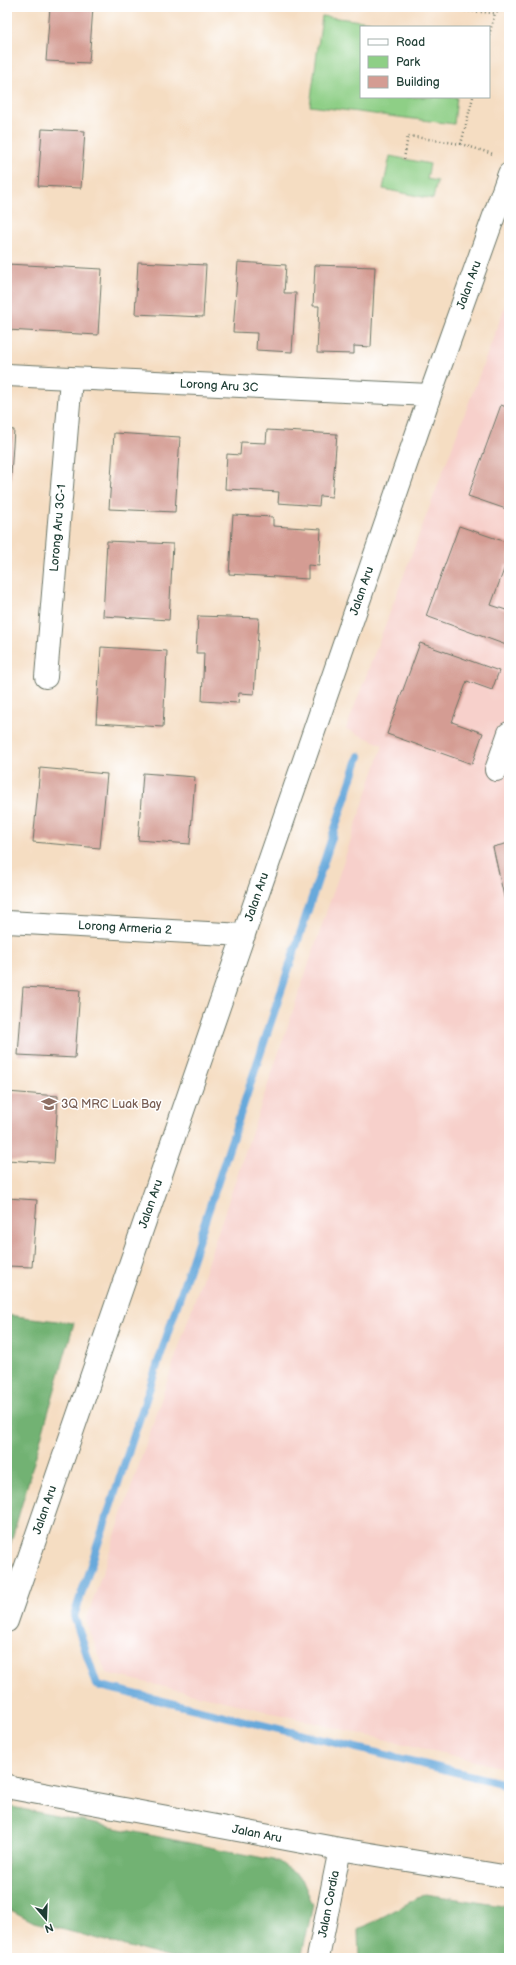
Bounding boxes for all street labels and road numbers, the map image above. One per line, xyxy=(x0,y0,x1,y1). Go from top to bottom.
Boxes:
street label: Jalan Aru xyxy=(453,259,485,311)
street label: Lorong Aru 3C xyxy=(179,376,259,396)
street label: Lorong Aru 3C-1 xyxy=(47,484,69,572)
street label: Jalan Aru xyxy=(347,565,377,617)
street label: Jalan Aru xyxy=(242,871,272,923)
street label: Lorong Armeria 2 xyxy=(78,918,172,938)
street label: Jalan Aru xyxy=(136,1178,166,1230)
street label: Jalan Aru xyxy=(30,1484,60,1536)
street label: Jalan Aru xyxy=(231,1822,283,1846)
street label: Jalan Cordia xyxy=(315,1869,343,1939)

